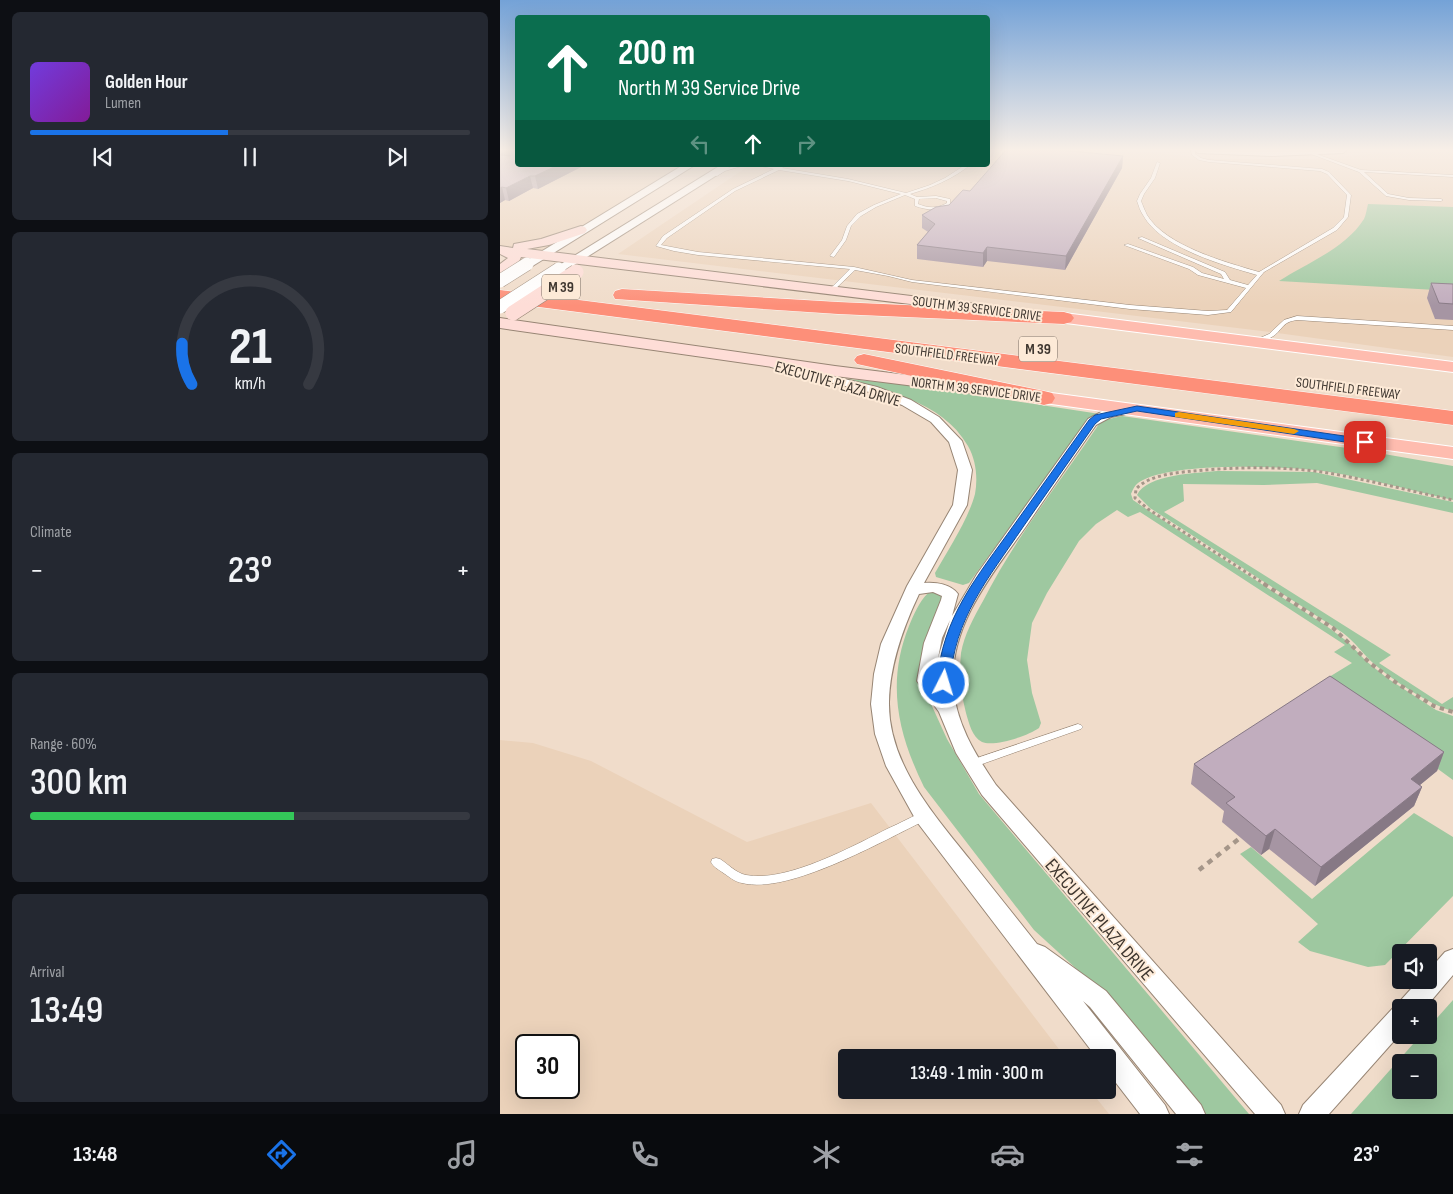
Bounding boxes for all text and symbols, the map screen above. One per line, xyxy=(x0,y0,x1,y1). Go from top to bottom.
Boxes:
text: 200 m xyxy=(618,32,695,75)
icon: ahead xyxy=(535,35,600,100)
text: Golden Hour xyxy=(105,71,188,94)
text: North M 39 Service Drive xyxy=(618,75,800,102)
text: Lumen xyxy=(105,94,141,113)
icon: left xyxy=(686,130,714,158)
icon: ahead xyxy=(739,130,767,158)
icon: right xyxy=(792,130,820,158)
icon: previous xyxy=(89,143,117,171)
icon: pause xyxy=(236,143,264,171)
icon: next xyxy=(383,143,411,171)
road number: M 39 xyxy=(542,274,580,300)
street label: SOUTH M 39 SERVICE DRIVE xyxy=(911,292,1043,325)
text: 21 xyxy=(228,316,272,379)
road number: M 39 xyxy=(1019,336,1057,362)
street label: SOUTHFIELD FREEWAY xyxy=(894,340,1000,369)
street label: EXECUTIVE PLAZA DRIVE xyxy=(773,357,903,411)
text: km/h xyxy=(235,373,265,394)
street label: NORTH M 39 SERVICE DRIVE xyxy=(910,373,1042,406)
street label: SOUTHFIELD FREEWAY xyxy=(1295,374,1401,403)
pin xyxy=(1344,421,1386,463)
icon: arrive xyxy=(1351,428,1379,456)
text: Climate xyxy=(30,523,72,542)
text: 23° xyxy=(228,548,272,593)
text: − xyxy=(30,554,44,587)
text: + xyxy=(456,554,470,587)
position arrow xyxy=(917,656,969,708)
text: Range · 60% xyxy=(30,735,97,754)
text: 300 km xyxy=(30,760,128,805)
street label: EXECUTIVE PLAZA DRIVE xyxy=(1040,854,1158,986)
map controls xyxy=(1392,944,1437,1099)
button: sound xyxy=(1392,944,1437,989)
text: Arrival xyxy=(30,963,64,982)
text: 13:49 xyxy=(30,988,103,1033)
button: + xyxy=(1392,999,1437,1044)
speed limit sign: 30 xyxy=(515,1034,580,1099)
button: − xyxy=(1392,1054,1437,1099)
text: 13:49 · 1 min · 300 m xyxy=(911,1062,1043,1085)
icon: directions xyxy=(264,1137,299,1172)
icon: music xyxy=(445,1137,480,1172)
icon: phone xyxy=(627,1137,662,1172)
icon: climate xyxy=(809,1137,844,1172)
icon: car xyxy=(990,1137,1025,1172)
icon: filters xyxy=(1172,1137,1207,1172)
text: 13:48 xyxy=(73,1141,117,1168)
text: 23° xyxy=(1353,1141,1380,1168)

